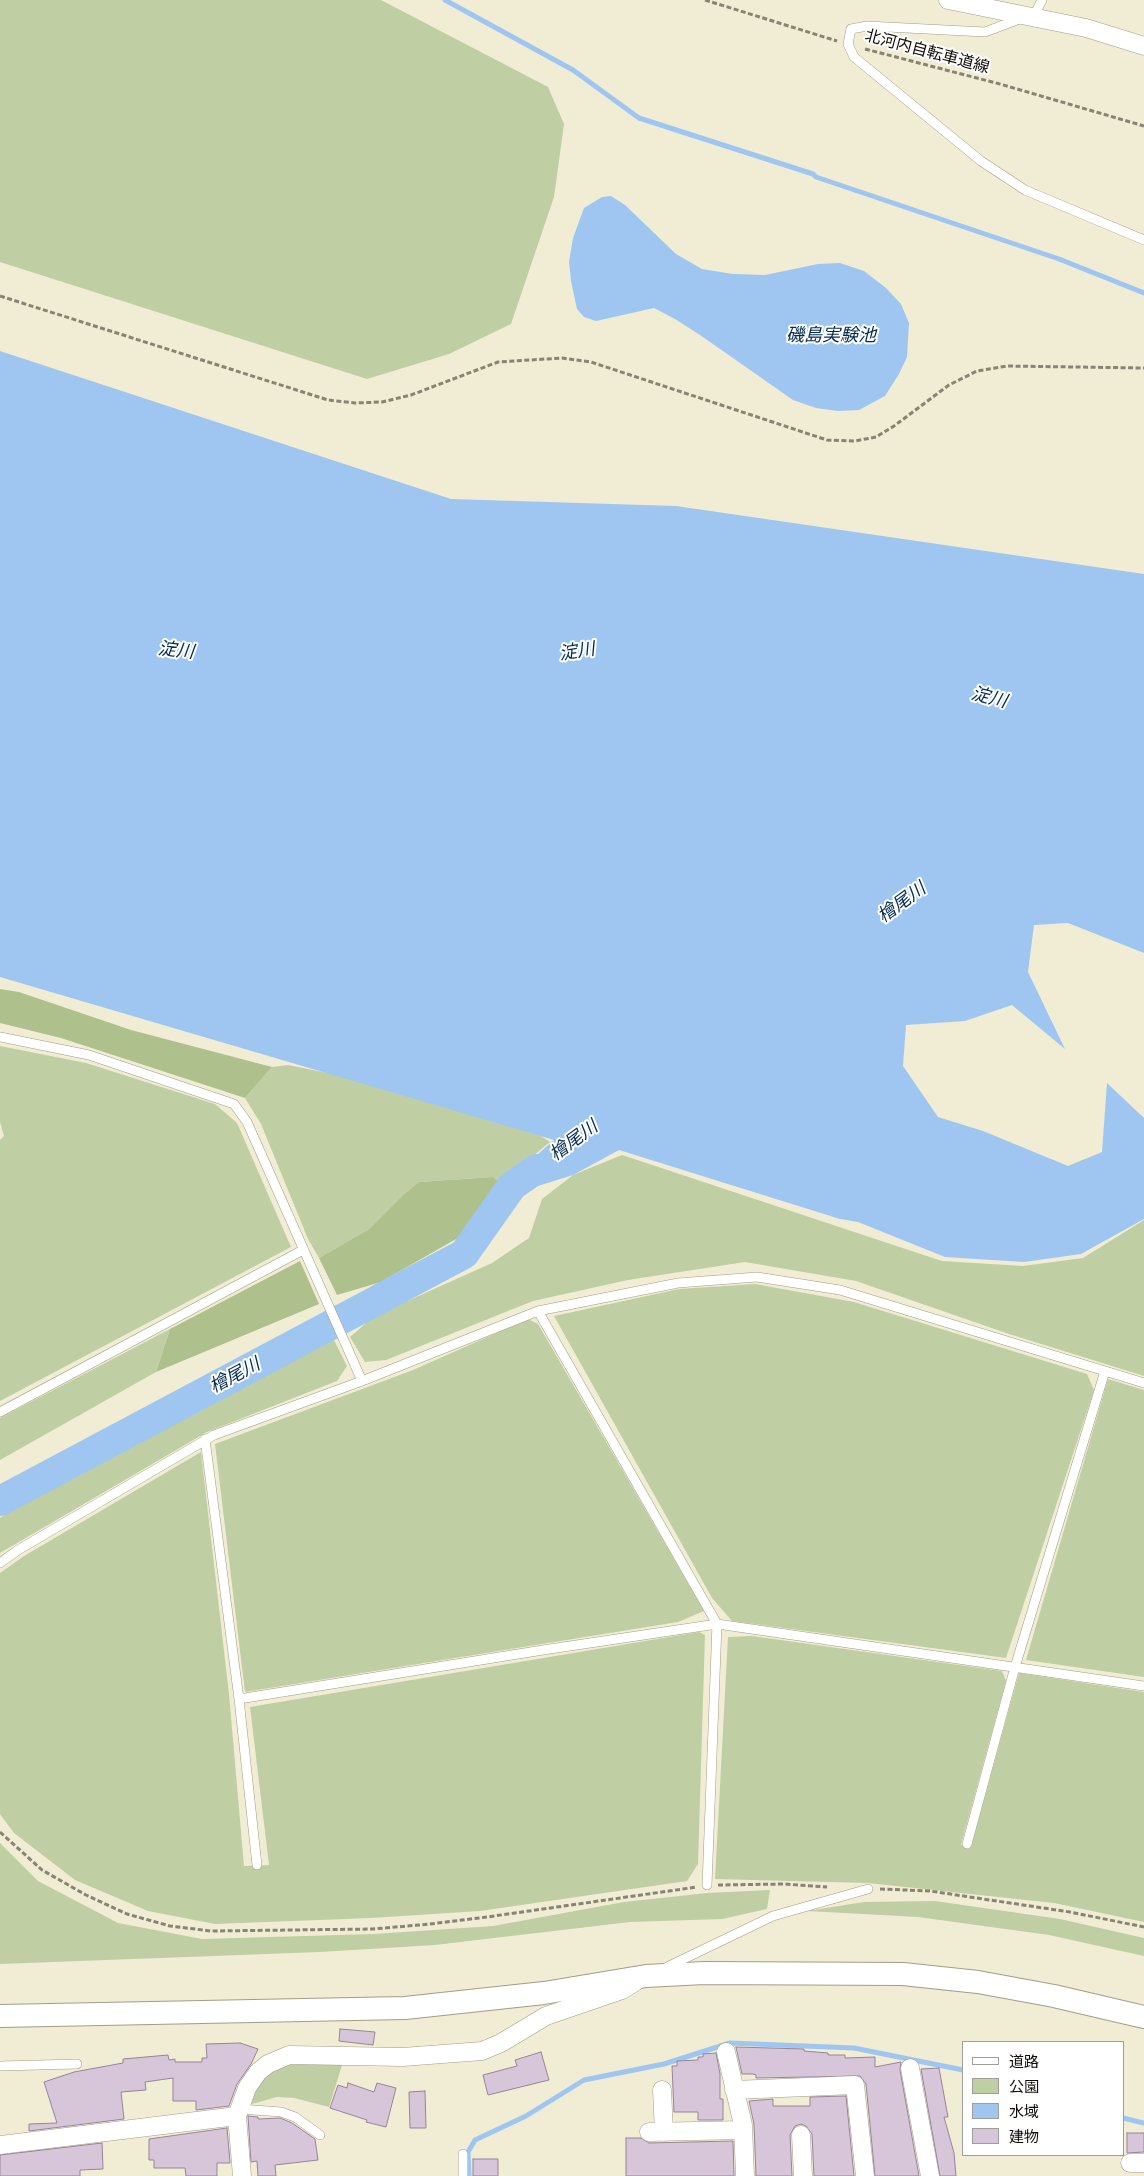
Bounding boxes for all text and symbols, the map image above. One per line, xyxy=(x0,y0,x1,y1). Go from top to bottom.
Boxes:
street label: 北河内自転車道線 xyxy=(863,26,991,78)
water label: 磯島実験池 xyxy=(786,325,876,347)
water label: 淀川 xyxy=(157,638,195,664)
water label: 淀川 xyxy=(558,639,596,665)
water label: 淀川 xyxy=(969,683,1009,713)
water label: 檜尾川 xyxy=(874,878,930,928)
water label: 檜尾川 xyxy=(546,1116,602,1166)
water label: 檜尾川 xyxy=(206,1354,264,1398)
legend xyxy=(962,2041,1124,2156)
text: 道路 xyxy=(1009,2053,1039,2071)
text: 公園 xyxy=(1009,2078,1039,2096)
text: 水域 xyxy=(1009,2103,1039,2121)
text: 建物 xyxy=(1009,2128,1039,2146)

